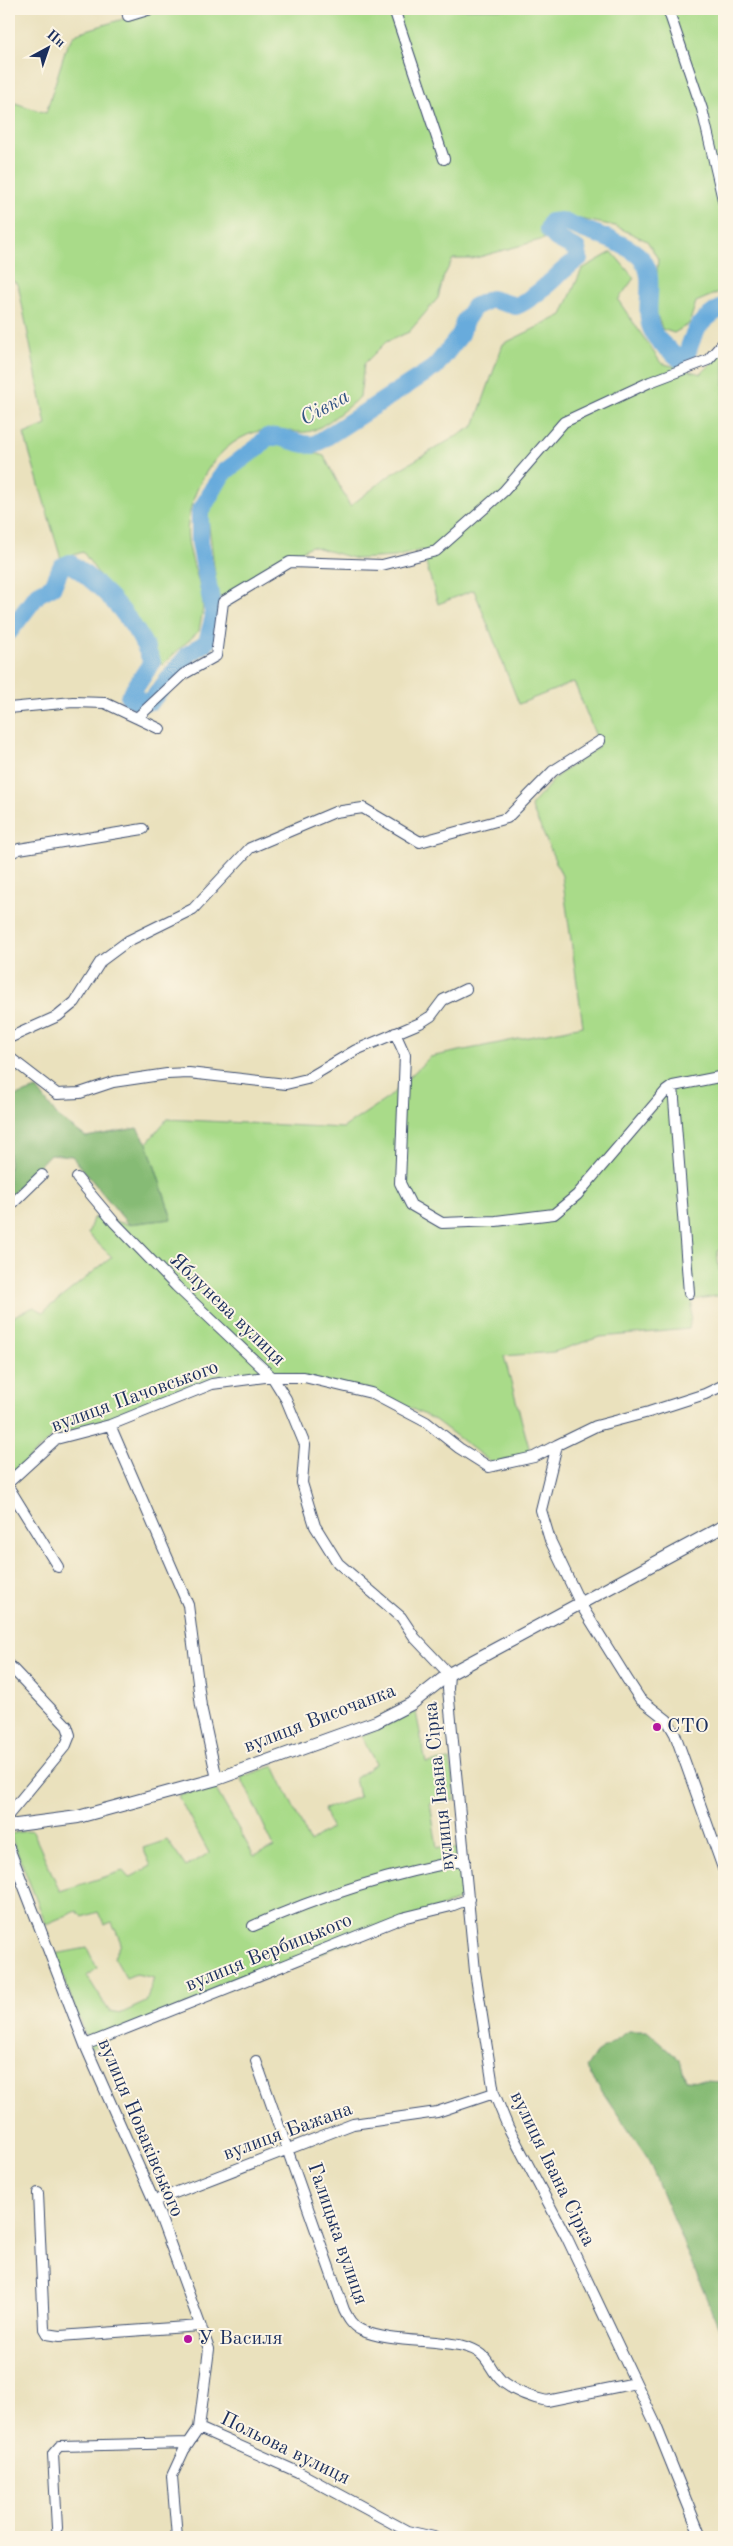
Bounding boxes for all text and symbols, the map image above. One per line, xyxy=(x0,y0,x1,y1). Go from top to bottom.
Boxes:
north arrow xyxy=(22,22,72,72)
text: Пн xyxy=(44,27,68,50)
water label: Сівка xyxy=(297,386,353,430)
street label: Яблунева вулиця xyxy=(165,1250,289,1370)
street label: вулиця Пачовського xyxy=(49,1357,221,1437)
street label: вулиця Височанка xyxy=(241,1681,399,1757)
street label: вулиця Івана Сірка xyxy=(421,1700,459,1871)
place label: СТО xyxy=(667,1717,709,1737)
marker: СТО xyxy=(651,1721,663,1733)
street label: вулиця Вербицького xyxy=(183,1910,355,1996)
street label: вулиця Новаківського xyxy=(93,2036,187,2220)
street label: вулиця Івана Сірка xyxy=(506,2088,598,2250)
street label: вулиця Бажана xyxy=(221,2099,355,2165)
street label: Галицька вулиця xyxy=(303,2160,371,2308)
place label: У Василя xyxy=(198,2329,283,2349)
marker: У Василя xyxy=(182,2333,194,2345)
street label: Польова вулиця xyxy=(217,2409,353,2489)

